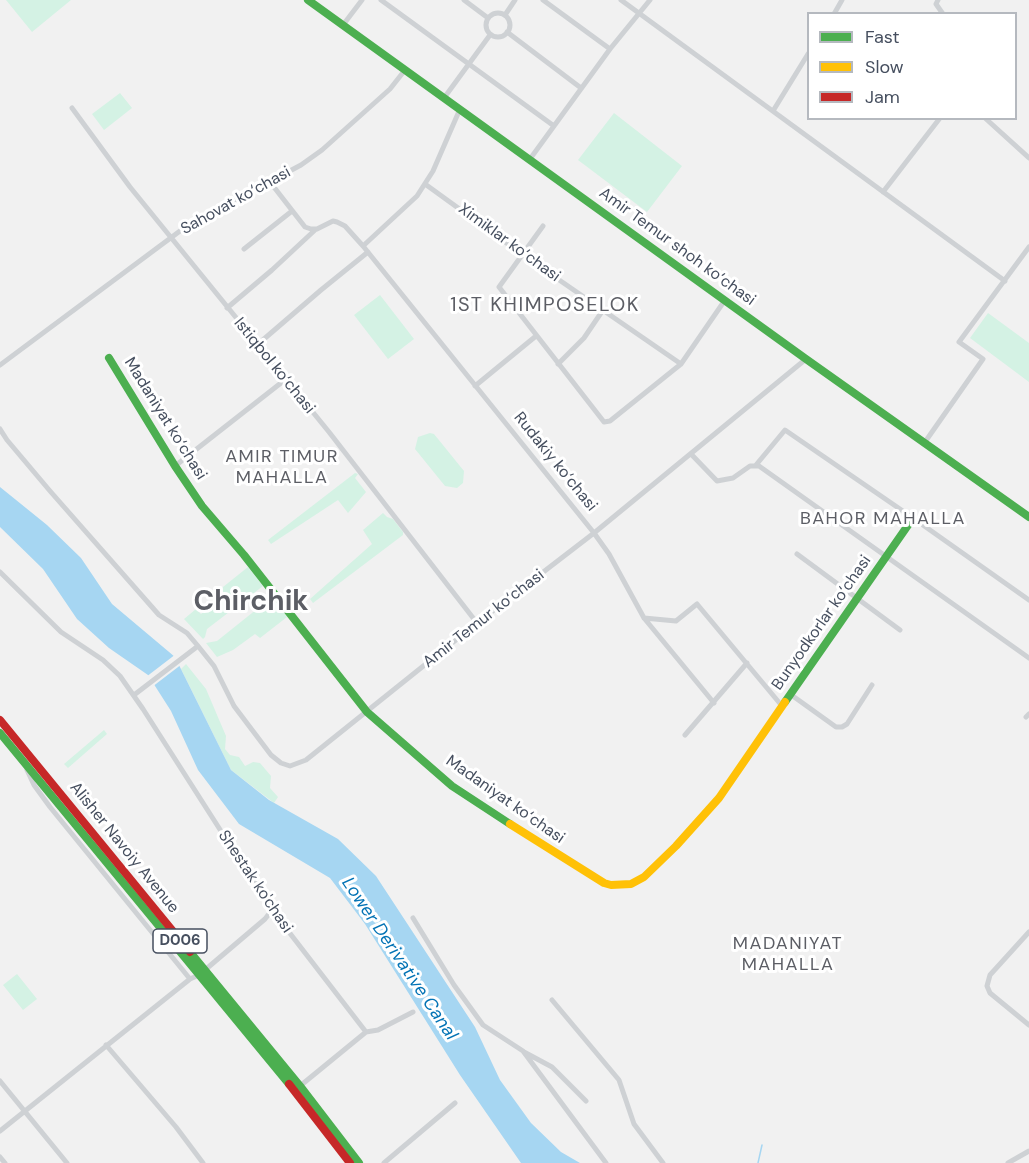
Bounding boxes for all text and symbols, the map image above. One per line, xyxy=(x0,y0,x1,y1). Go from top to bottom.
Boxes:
legend xyxy=(807,12,1017,120)
text: Fast xyxy=(865,25,900,49)
text: Slow xyxy=(865,55,904,79)
text: Jam xyxy=(865,85,900,109)
street label: Sahovat ko‘chasi xyxy=(178,163,294,239)
street label: Amir Temur shoh ko‘chasi xyxy=(595,184,759,310)
street label: Ximiklar ko‘chasi xyxy=(454,200,564,286)
district label: 1ST KHIMPOSELOK xyxy=(450,294,640,318)
street label: Istiqbol ko‘chasi xyxy=(229,314,319,418)
street label: Madaniyat ko‘chasi xyxy=(120,354,210,484)
street label: Rudakiy ko‘chasi xyxy=(509,409,601,515)
district label: AMIR TIMUR MAHALLA xyxy=(225,446,339,488)
district label: BAHOR MAHALLA xyxy=(800,508,966,530)
street label: Bunyodkorlar ko‘chasi xyxy=(768,552,876,694)
street label: Amir Temur ko‘chasi xyxy=(420,566,548,672)
district label: Chirchik xyxy=(193,586,309,620)
street label: Madaniyat ko‘chasi xyxy=(442,752,568,848)
street label: Alisher Navoiy Avenue xyxy=(65,779,183,917)
street label: Shestak ko'chasi xyxy=(214,827,296,937)
water label: Lower Derivative Canal xyxy=(336,874,462,1044)
road number: D006 xyxy=(153,929,207,953)
district label: MADANIYAT MAHALLA xyxy=(733,933,843,976)

